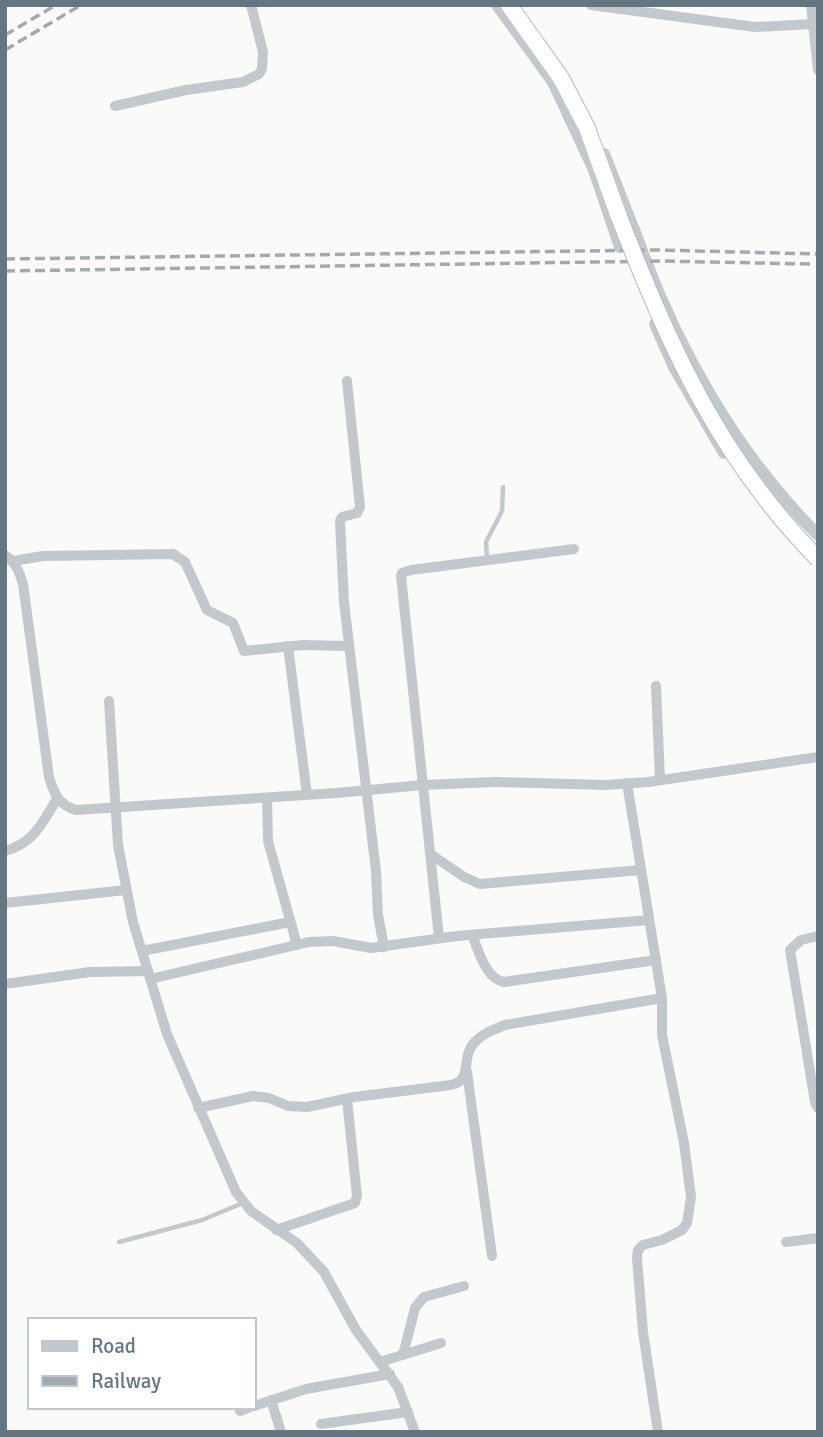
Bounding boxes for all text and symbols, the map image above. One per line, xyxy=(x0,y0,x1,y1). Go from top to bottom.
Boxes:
legend xyxy=(28,1318,256,1409)
text: Road xyxy=(91,1333,136,1359)
text: Railway xyxy=(91,1368,161,1394)

